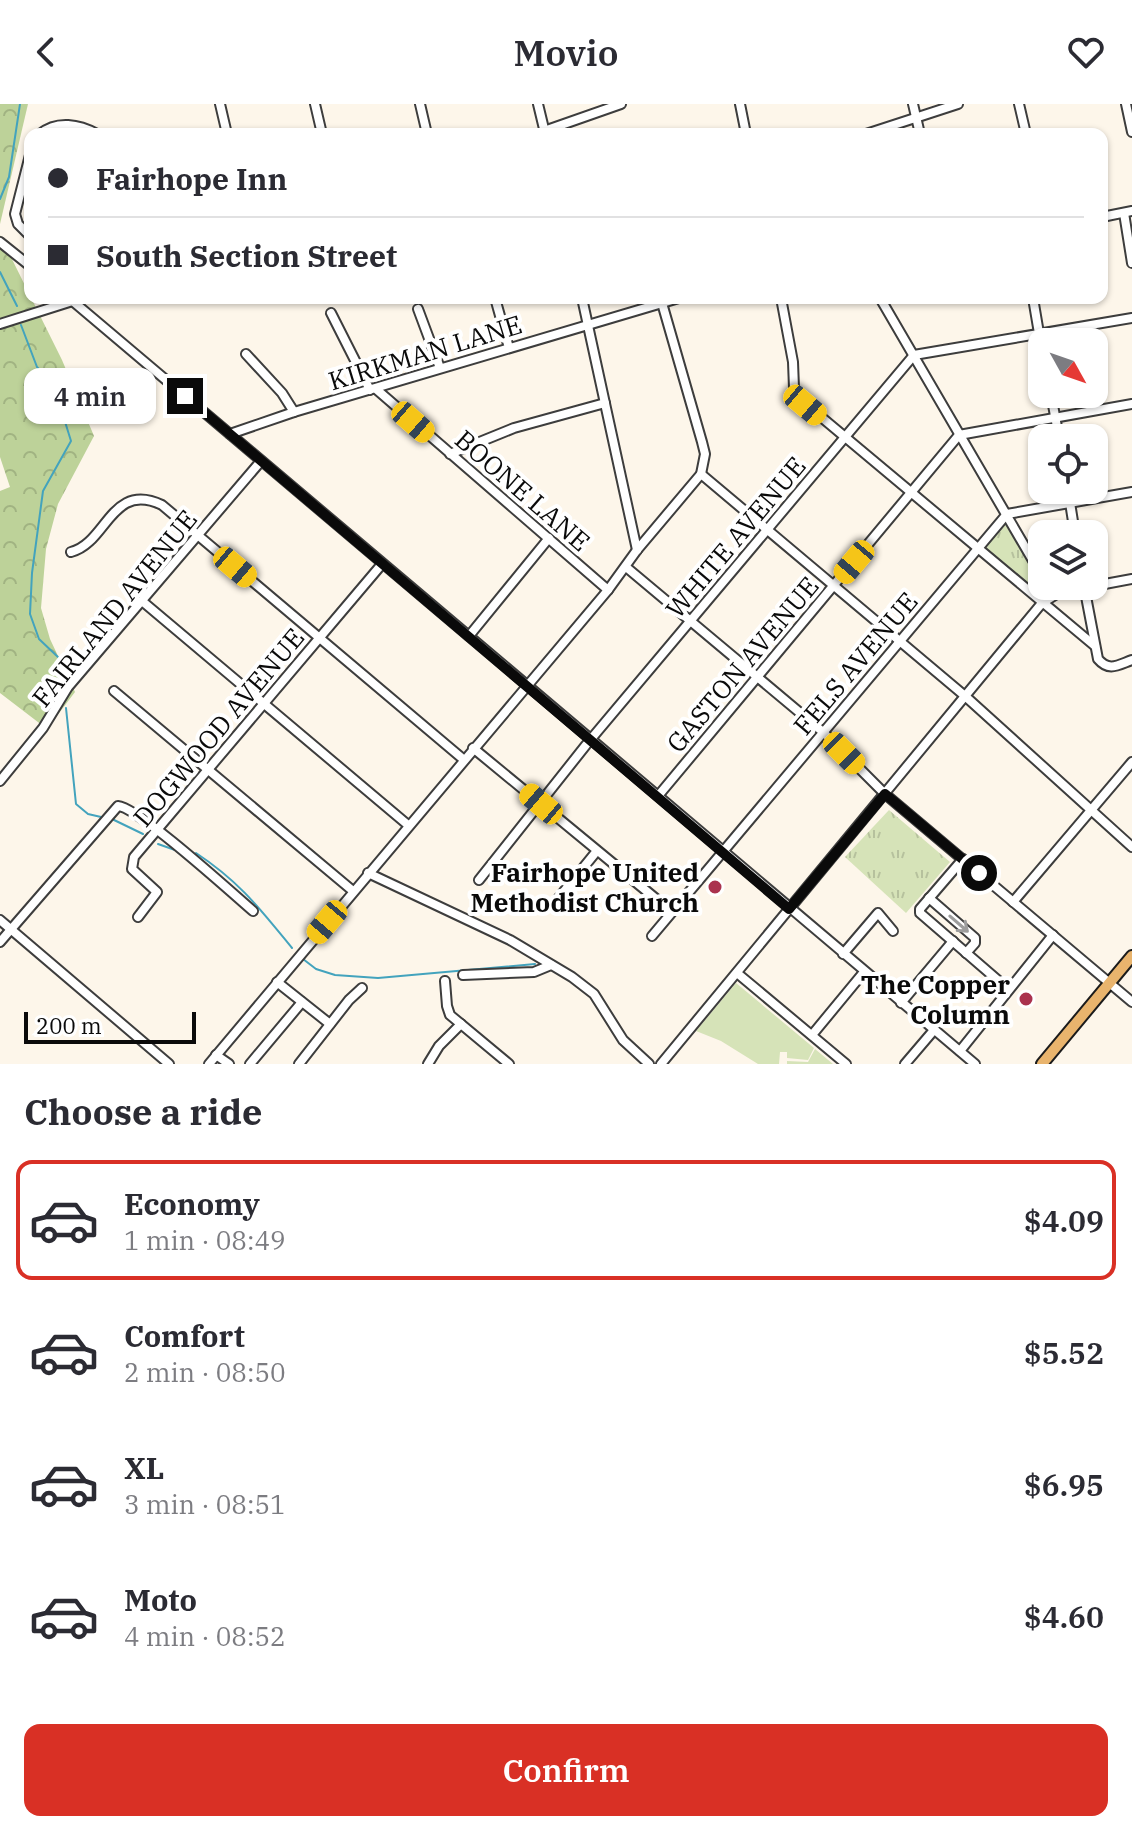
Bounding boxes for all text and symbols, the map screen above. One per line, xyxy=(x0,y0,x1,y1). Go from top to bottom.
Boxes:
text: Movio xyxy=(514,29,618,76)
icon: back xyxy=(24,30,68,74)
icon: heart xyxy=(1064,30,1108,74)
text: Fairhope Inn xyxy=(96,159,287,198)
text: South Section Street xyxy=(96,236,397,275)
street label: KIRKMAN LANE xyxy=(324,306,526,398)
north arrow xyxy=(1028,328,1108,408)
map controls xyxy=(1028,328,1108,600)
callout: 4 min xyxy=(25,368,157,424)
route end xyxy=(167,378,203,414)
text: 4 min xyxy=(54,379,126,413)
car xyxy=(779,380,831,430)
car xyxy=(387,397,439,447)
street label: BOONE LANE xyxy=(448,422,598,558)
button: locate xyxy=(1028,424,1108,504)
street label: WHITE AVENUE xyxy=(657,449,813,625)
street label: FAIRLAND AVENUE xyxy=(24,503,204,713)
button: layers xyxy=(1028,520,1108,600)
car xyxy=(829,536,879,588)
car xyxy=(209,542,261,592)
street label: GASTON AVENUE xyxy=(658,569,826,759)
street label: FELS AVENUE xyxy=(785,585,925,741)
street label: DOGWOOD AVENUE xyxy=(125,621,311,833)
car xyxy=(819,728,869,778)
car xyxy=(515,779,567,829)
place label: Fairhope United Methodist Church xyxy=(470,855,699,919)
route start xyxy=(961,855,997,891)
marker: Fairhope United Methodist Church xyxy=(706,878,724,896)
car xyxy=(302,896,352,948)
one-way arrow xyxy=(948,915,968,933)
place label: The Copper Column xyxy=(861,967,1010,1031)
marker: The Copper Column xyxy=(1017,990,1035,1008)
scale bar xyxy=(24,1008,196,1044)
text: 200 m xyxy=(36,1011,102,1040)
text: Choose a ride xyxy=(24,1088,263,1135)
icon: car xyxy=(28,1184,100,1256)
text: Economy xyxy=(124,1184,260,1223)
text: $4.09 xyxy=(1024,1201,1104,1240)
text: 1 min · 08:49 xyxy=(124,1223,286,1257)
icon: car xyxy=(28,1316,100,1388)
text: Comfort xyxy=(124,1316,245,1355)
text: $5.52 xyxy=(1024,1333,1104,1372)
text: 2 min · 08:50 xyxy=(124,1355,286,1389)
icon: car xyxy=(28,1448,100,1520)
text: XL xyxy=(124,1448,164,1487)
text: $6.95 xyxy=(1024,1465,1104,1504)
text: 3 min · 08:51 xyxy=(124,1487,286,1521)
icon: car xyxy=(28,1580,100,1652)
text: Moto xyxy=(124,1580,197,1619)
text: $4.60 xyxy=(1024,1597,1104,1636)
text: 4 min · 08:52 xyxy=(124,1619,286,1653)
button: Confirm xyxy=(24,1724,1108,1816)

